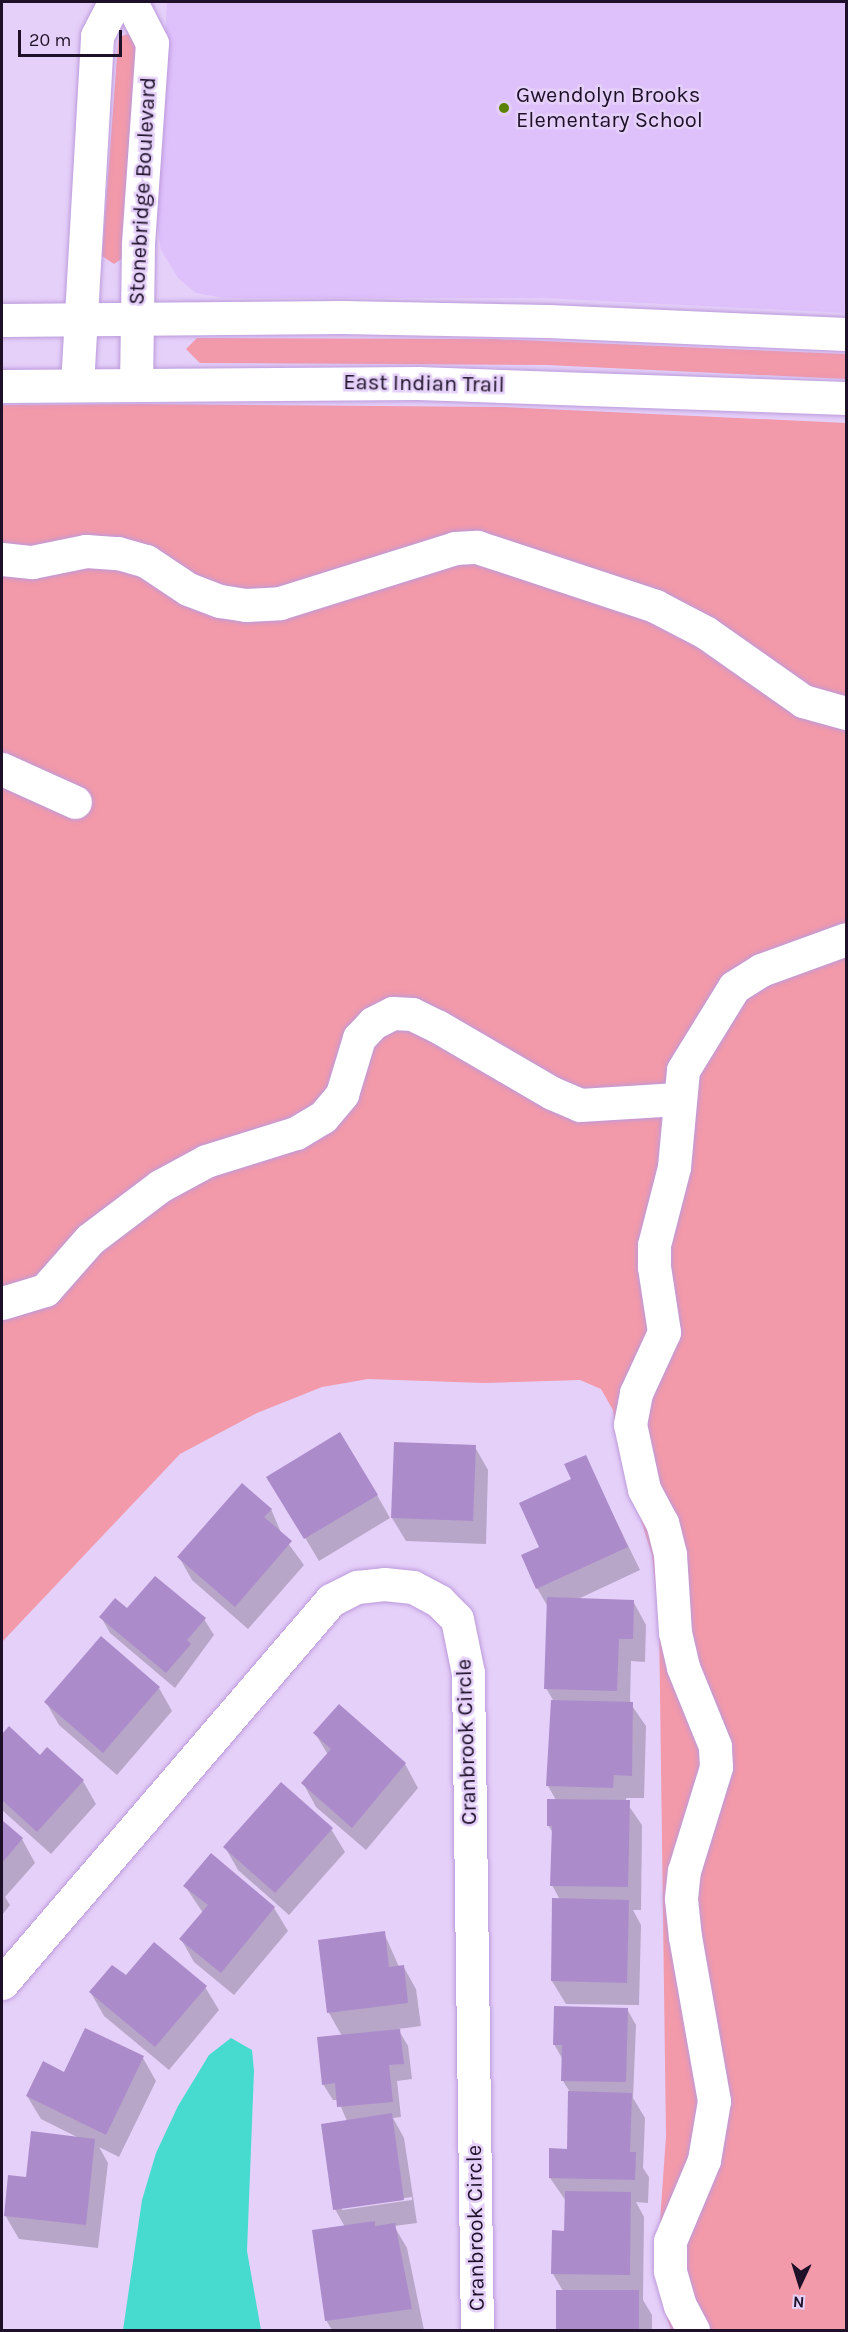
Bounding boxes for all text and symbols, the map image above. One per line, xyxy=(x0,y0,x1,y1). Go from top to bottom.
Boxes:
scale bar xyxy=(21,18,124,56)
text: 20 m xyxy=(29,29,71,51)
street label: Stonebridge Boulevard xyxy=(124,76,162,306)
place label: Gwendolyn Brooks Elementary School xyxy=(516,82,703,134)
marker: Gwendolyn Brooks Elementary School xyxy=(497,101,511,115)
street label: East Indian Trail xyxy=(343,369,505,399)
street label: Cranbrook Circle xyxy=(451,1658,483,1826)
street label: Cranbrook Circle xyxy=(461,2145,491,2311)
north arrow xyxy=(770,2254,830,2314)
text: N xyxy=(792,2293,805,2312)

